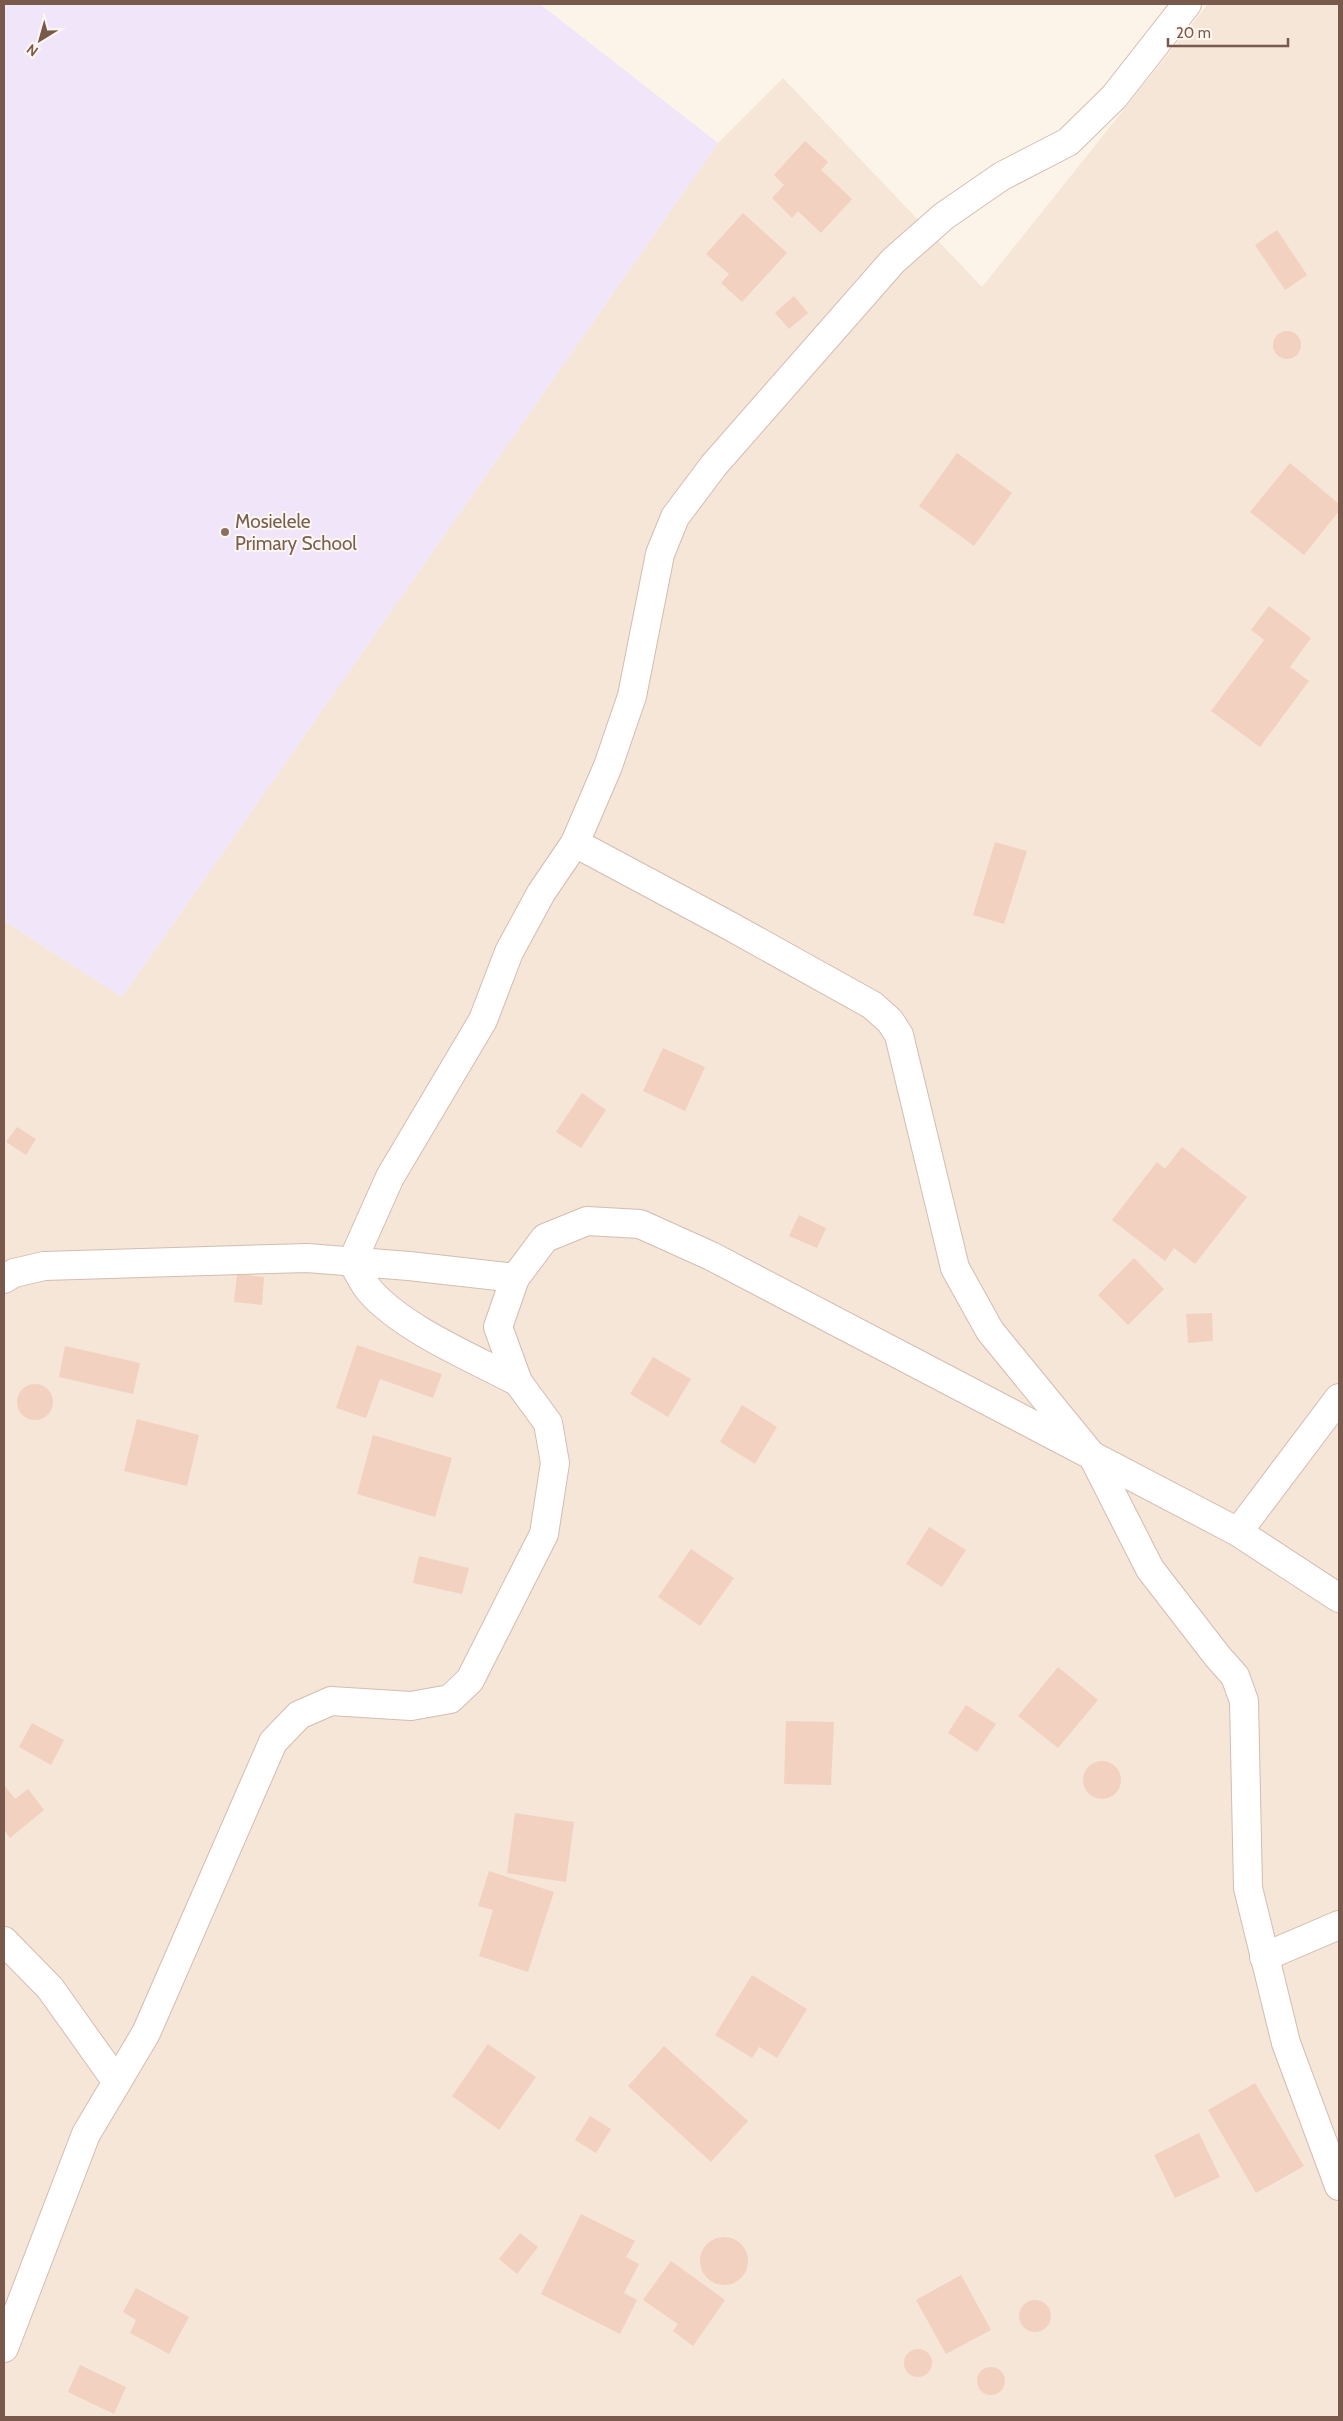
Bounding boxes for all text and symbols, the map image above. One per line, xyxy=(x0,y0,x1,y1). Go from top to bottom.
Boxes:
north arrow xyxy=(15,15,65,65)
scale bar xyxy=(1168,15,1288,47)
text: 20 m xyxy=(1176,24,1211,42)
text: N xyxy=(23,40,42,61)
place label: Mosielele Primary School xyxy=(235,510,357,555)
marker: Mosielele Primary School xyxy=(219,526,231,538)

